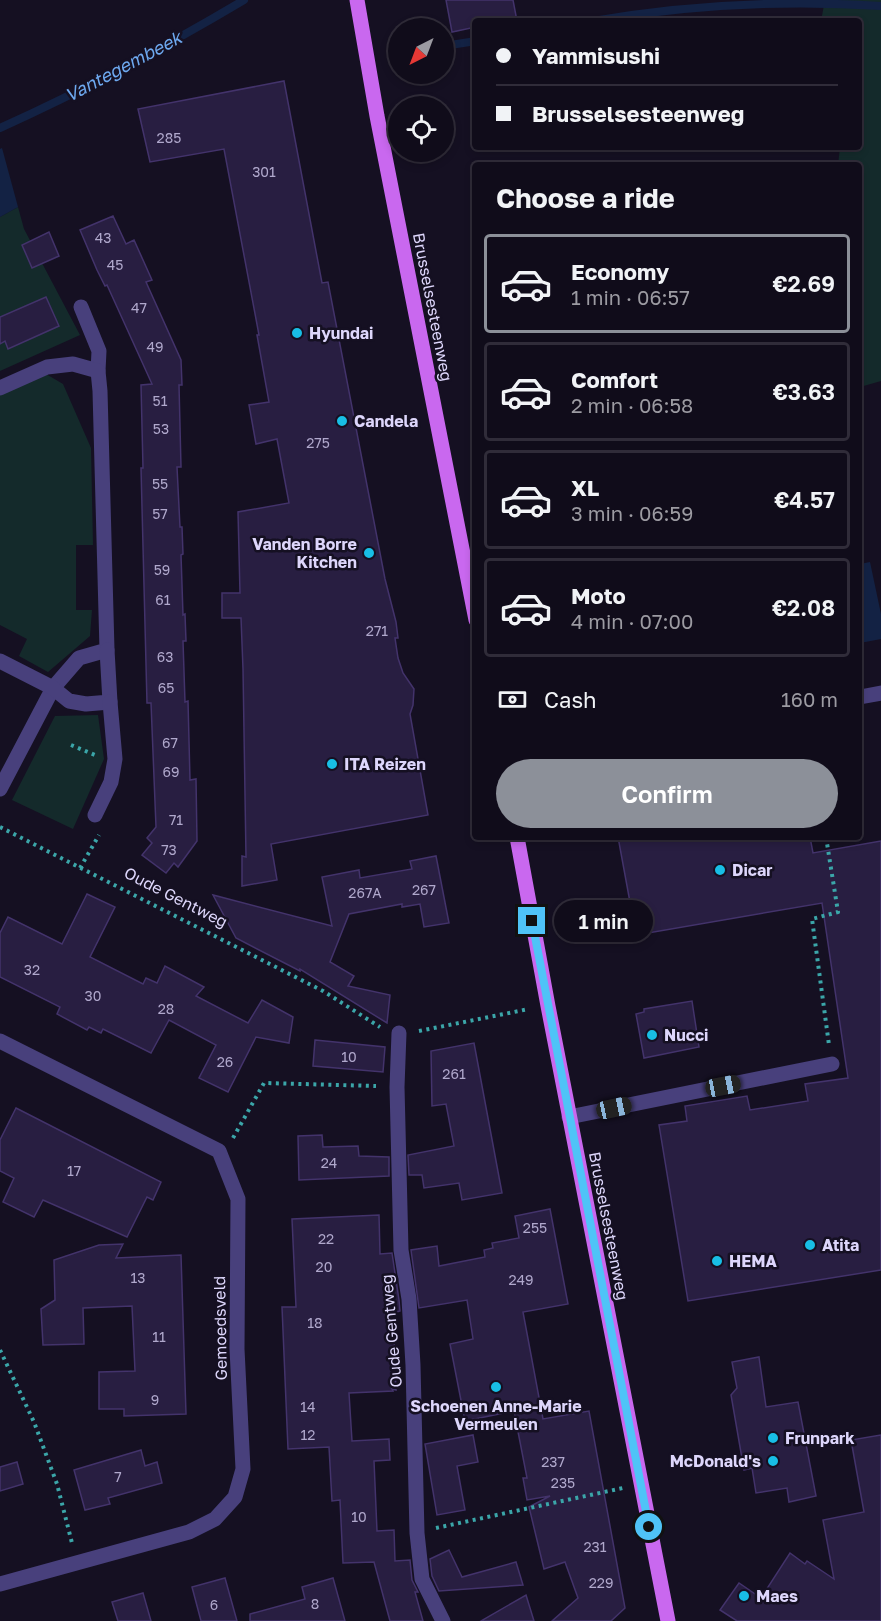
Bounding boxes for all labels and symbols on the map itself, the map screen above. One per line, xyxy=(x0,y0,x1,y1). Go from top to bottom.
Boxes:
north arrow xyxy=(388,18,454,84)
water label: Vantegembeek xyxy=(61,25,187,106)
house number: 285 xyxy=(157,129,181,146)
house number: 301 xyxy=(252,163,276,180)
house number: 43 xyxy=(95,229,111,246)
street label: Brusselsesteenweg xyxy=(409,231,457,383)
house number: 45 xyxy=(107,256,123,273)
house number: 47 xyxy=(131,299,147,316)
place label: Hyundai xyxy=(309,323,373,343)
marker: Hyundai xyxy=(290,326,304,340)
house number: 49 xyxy=(146,338,164,355)
house number: 51 xyxy=(153,392,168,409)
place label: Candela xyxy=(354,411,418,431)
marker: Candela xyxy=(335,414,349,428)
house number: 53 xyxy=(153,420,169,437)
house number: 275 xyxy=(306,434,330,451)
house number: 55 xyxy=(152,475,168,492)
house number: 57 xyxy=(152,505,168,522)
place label: Vanden Borre Kitchen xyxy=(252,534,357,572)
marker: Vanden Borre Kitchen xyxy=(362,546,376,560)
house number: 59 xyxy=(154,561,170,578)
house number: 61 xyxy=(155,591,171,608)
house number: 271 xyxy=(366,622,388,639)
house number: 63 xyxy=(157,648,173,665)
house number: 65 xyxy=(158,679,174,696)
house number: 67 xyxy=(162,734,178,751)
place label: ITA Reizen xyxy=(344,754,426,774)
marker: ITA Reizen xyxy=(325,757,339,771)
house number: 69 xyxy=(163,763,179,780)
house number: 71 xyxy=(169,811,183,828)
house number: 73 xyxy=(161,841,177,858)
place label: Dicar xyxy=(732,860,773,880)
street label: Oude Gentweg xyxy=(121,862,231,932)
marker: Dicar xyxy=(713,863,727,877)
house number: 267 xyxy=(412,881,436,898)
house number: 267A xyxy=(348,884,382,901)
callout: 1 min xyxy=(553,900,652,942)
route end xyxy=(518,907,545,934)
house number: 32 xyxy=(24,961,40,978)
house number: 30 xyxy=(85,987,101,1004)
house number: 28 xyxy=(158,1000,174,1017)
place label: Nucci xyxy=(664,1025,708,1045)
marker: Nucci xyxy=(645,1028,659,1042)
house number: 10 xyxy=(341,1048,357,1065)
house number: 26 xyxy=(217,1053,233,1070)
house number: 261 xyxy=(442,1065,466,1082)
car xyxy=(704,1074,742,1098)
car xyxy=(595,1095,633,1121)
street label: Brusselsesteenweg xyxy=(585,1150,633,1302)
house number: 24 xyxy=(321,1154,337,1171)
house number: 17 xyxy=(67,1162,81,1179)
house number: 255 xyxy=(523,1219,547,1236)
house number: 22 xyxy=(318,1230,334,1247)
place label: Atita xyxy=(822,1235,859,1255)
marker: Atita xyxy=(803,1238,817,1252)
place label: HEMA xyxy=(729,1251,777,1271)
marker: HEMA xyxy=(710,1254,724,1268)
house number: 20 xyxy=(316,1258,332,1275)
house number: 13 xyxy=(131,1269,145,1286)
house number: 249 xyxy=(508,1271,534,1288)
street label: Oude Gentweg xyxy=(376,1274,406,1388)
street label: Gemoedsveld xyxy=(209,1276,231,1380)
house number: 18 xyxy=(307,1314,323,1331)
house number: 11 xyxy=(152,1328,166,1345)
marker: Schoenen Anne-Marie Vermeulen xyxy=(489,1380,503,1394)
house number: 9 xyxy=(151,1391,159,1408)
place label: Schoenen Anne-Marie Vermeulen xyxy=(410,1396,582,1434)
house number: 14 xyxy=(300,1398,316,1415)
house number: 12 xyxy=(301,1426,315,1443)
place label: Frunpark xyxy=(785,1428,855,1448)
marker: Frunpark xyxy=(766,1431,780,1445)
place label: McDonald's xyxy=(670,1451,761,1471)
house number: 237 xyxy=(541,1453,565,1470)
marker: McDonald's xyxy=(766,1454,780,1468)
house number: 7 xyxy=(114,1468,122,1485)
house number: 235 xyxy=(551,1474,575,1491)
house number: 10 xyxy=(351,1508,367,1525)
route start xyxy=(635,1513,662,1540)
house number: 231 xyxy=(583,1538,607,1555)
house number: 229 xyxy=(589,1574,613,1591)
place label: Maes xyxy=(756,1586,798,1606)
marker: Maes xyxy=(737,1589,751,1603)
house number: 8 xyxy=(311,1595,319,1612)
house number: 6 xyxy=(210,1596,218,1613)

